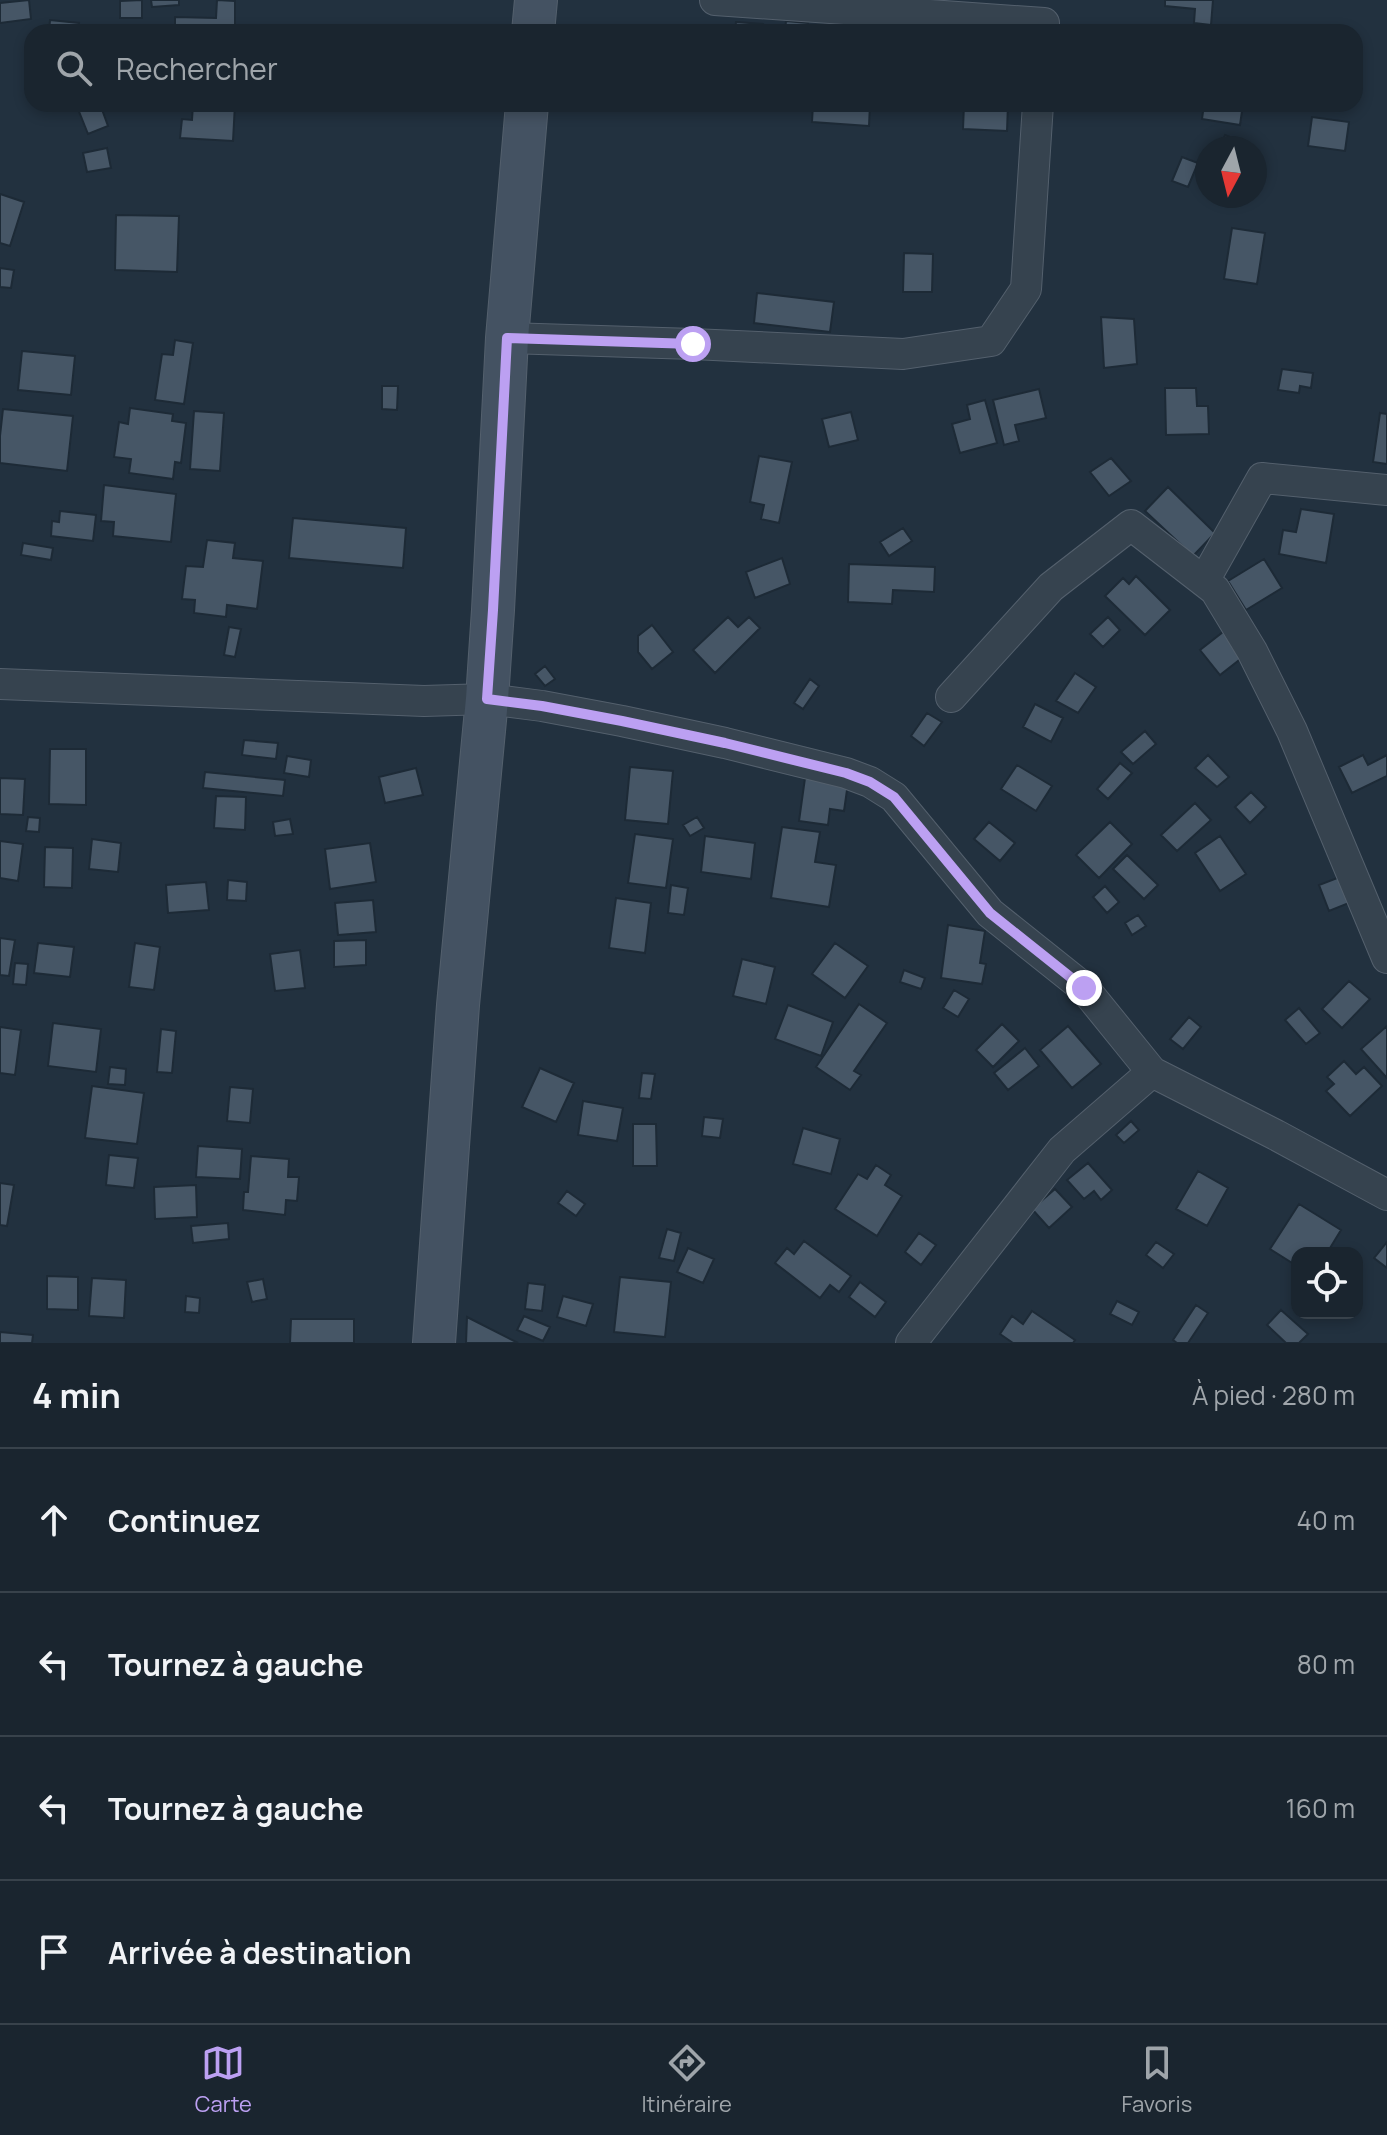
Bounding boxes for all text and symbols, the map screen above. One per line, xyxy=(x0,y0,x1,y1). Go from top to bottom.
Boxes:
search box xyxy=(24,24,1363,112)
icon: search xyxy=(52,46,96,90)
text: Rechercher xyxy=(116,48,278,89)
north arrow xyxy=(1195,136,1267,208)
route start xyxy=(675,326,711,362)
route end xyxy=(1066,970,1102,1006)
map controls xyxy=(1291,1247,1363,1319)
button: locate xyxy=(1291,1247,1363,1319)
text: 4 min xyxy=(32,1372,121,1418)
text: À pied · 280 m xyxy=(1192,1377,1355,1413)
icon: ahead xyxy=(32,1498,76,1542)
text: Continuez xyxy=(108,1500,260,1541)
text: 40 m xyxy=(1297,1502,1355,1538)
icon: left xyxy=(32,1642,76,1686)
text: Tournez à gauche xyxy=(108,1644,364,1685)
text: 80 m xyxy=(1297,1646,1355,1682)
icon: left xyxy=(32,1786,76,1830)
text: Tournez à gauche xyxy=(108,1788,364,1829)
text: 160 m xyxy=(1286,1790,1355,1826)
icon: arrive xyxy=(32,1930,76,1974)
text: Arrivée à destination xyxy=(108,1932,411,1973)
tab: Carte xyxy=(195,2041,252,2119)
tab: Itinéraire xyxy=(641,2041,732,2119)
tab: Favoris xyxy=(1121,2041,1192,2119)

